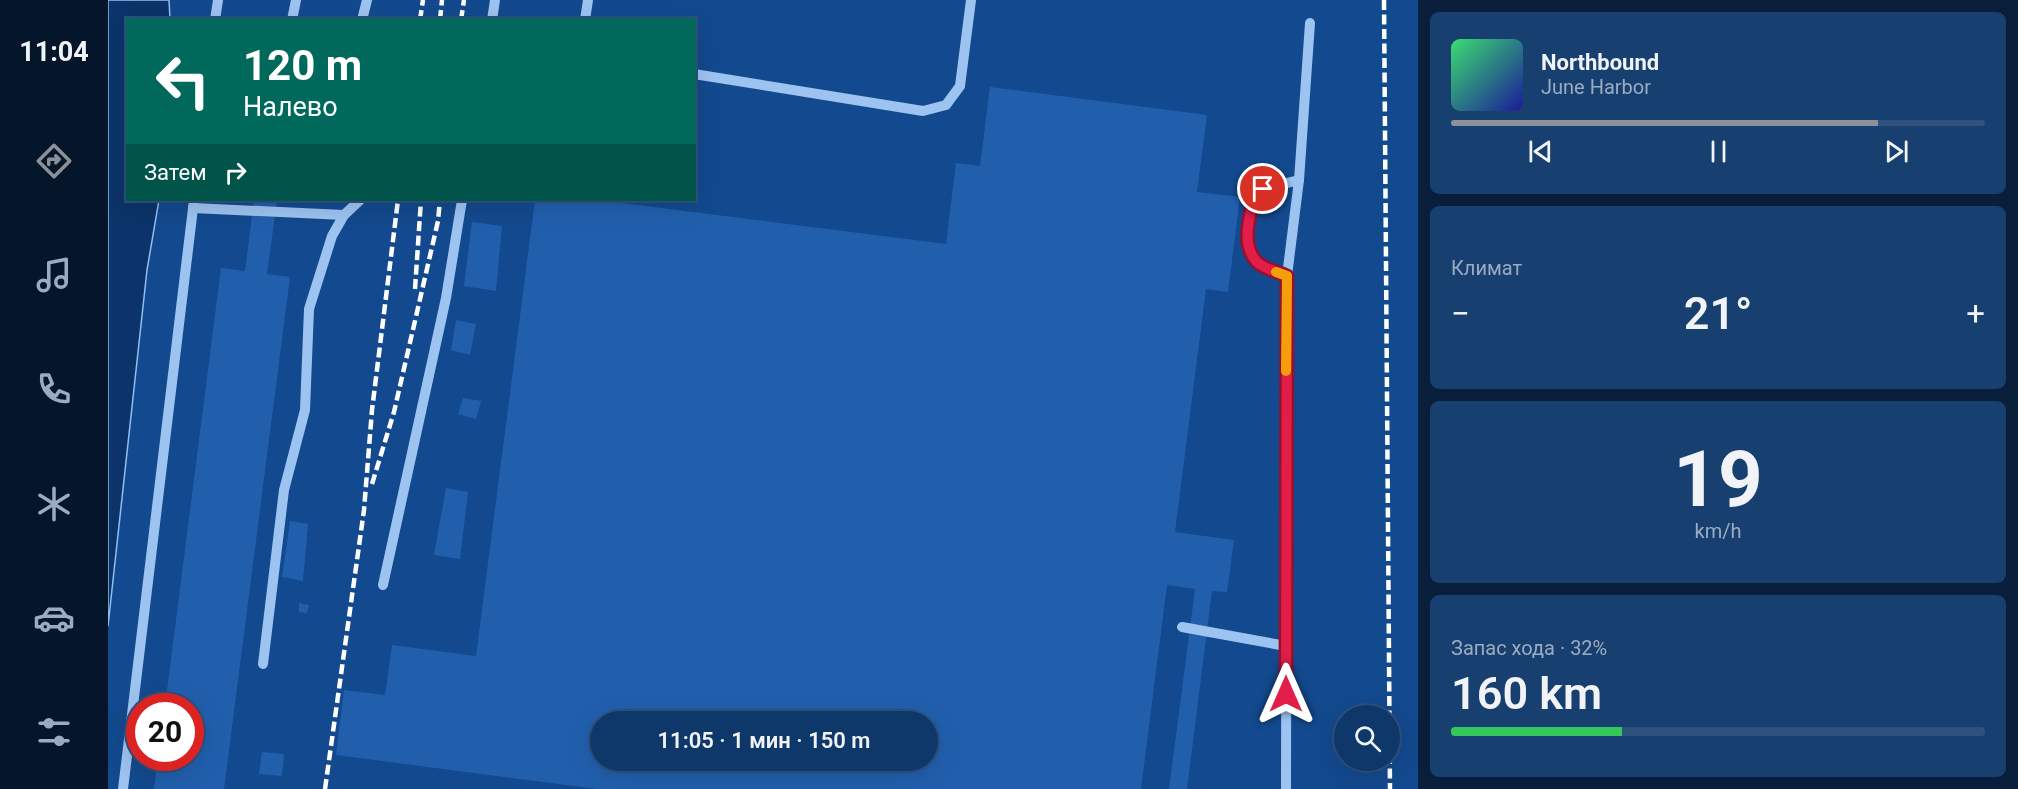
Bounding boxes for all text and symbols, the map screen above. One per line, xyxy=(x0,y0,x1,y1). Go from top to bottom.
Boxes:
text: 11:04 xyxy=(19,36,89,68)
text: 120 m xyxy=(243,41,362,90)
icon: left xyxy=(144,42,222,120)
text: Northbound xyxy=(1541,50,1659,75)
text: June Harbor xyxy=(1541,75,1651,99)
text: Налево xyxy=(243,91,338,123)
icon: previous xyxy=(1524,135,1557,168)
icon: pause xyxy=(1702,135,1735,168)
icon: next xyxy=(1880,135,1913,168)
icon: directions xyxy=(33,140,75,182)
icon: right xyxy=(219,156,252,189)
text: Затем xyxy=(144,160,207,185)
pin xyxy=(1237,163,1288,214)
icon: arrive xyxy=(1246,172,1279,205)
icon: music xyxy=(33,254,75,296)
text: Климат xyxy=(1451,256,1522,280)
text: 21° xyxy=(1684,287,1752,340)
text: − xyxy=(1451,294,1470,333)
text: + xyxy=(1966,294,1985,333)
icon: phone xyxy=(33,368,75,410)
text: 19 xyxy=(1673,434,1763,525)
icon: climate xyxy=(33,483,75,525)
text: km/h xyxy=(1695,519,1741,543)
icon: car xyxy=(33,597,75,639)
text: Запас хода · 32% xyxy=(1451,636,1607,660)
position arrow xyxy=(1254,662,1318,726)
text: 160 km xyxy=(1451,667,1602,720)
speed limit sign: 20 xyxy=(126,693,204,771)
map controls xyxy=(1334,705,1400,771)
button: search xyxy=(1334,705,1400,771)
icon: filters xyxy=(33,711,75,753)
text: 11:05 · 1 мин · 150 m xyxy=(658,728,870,753)

